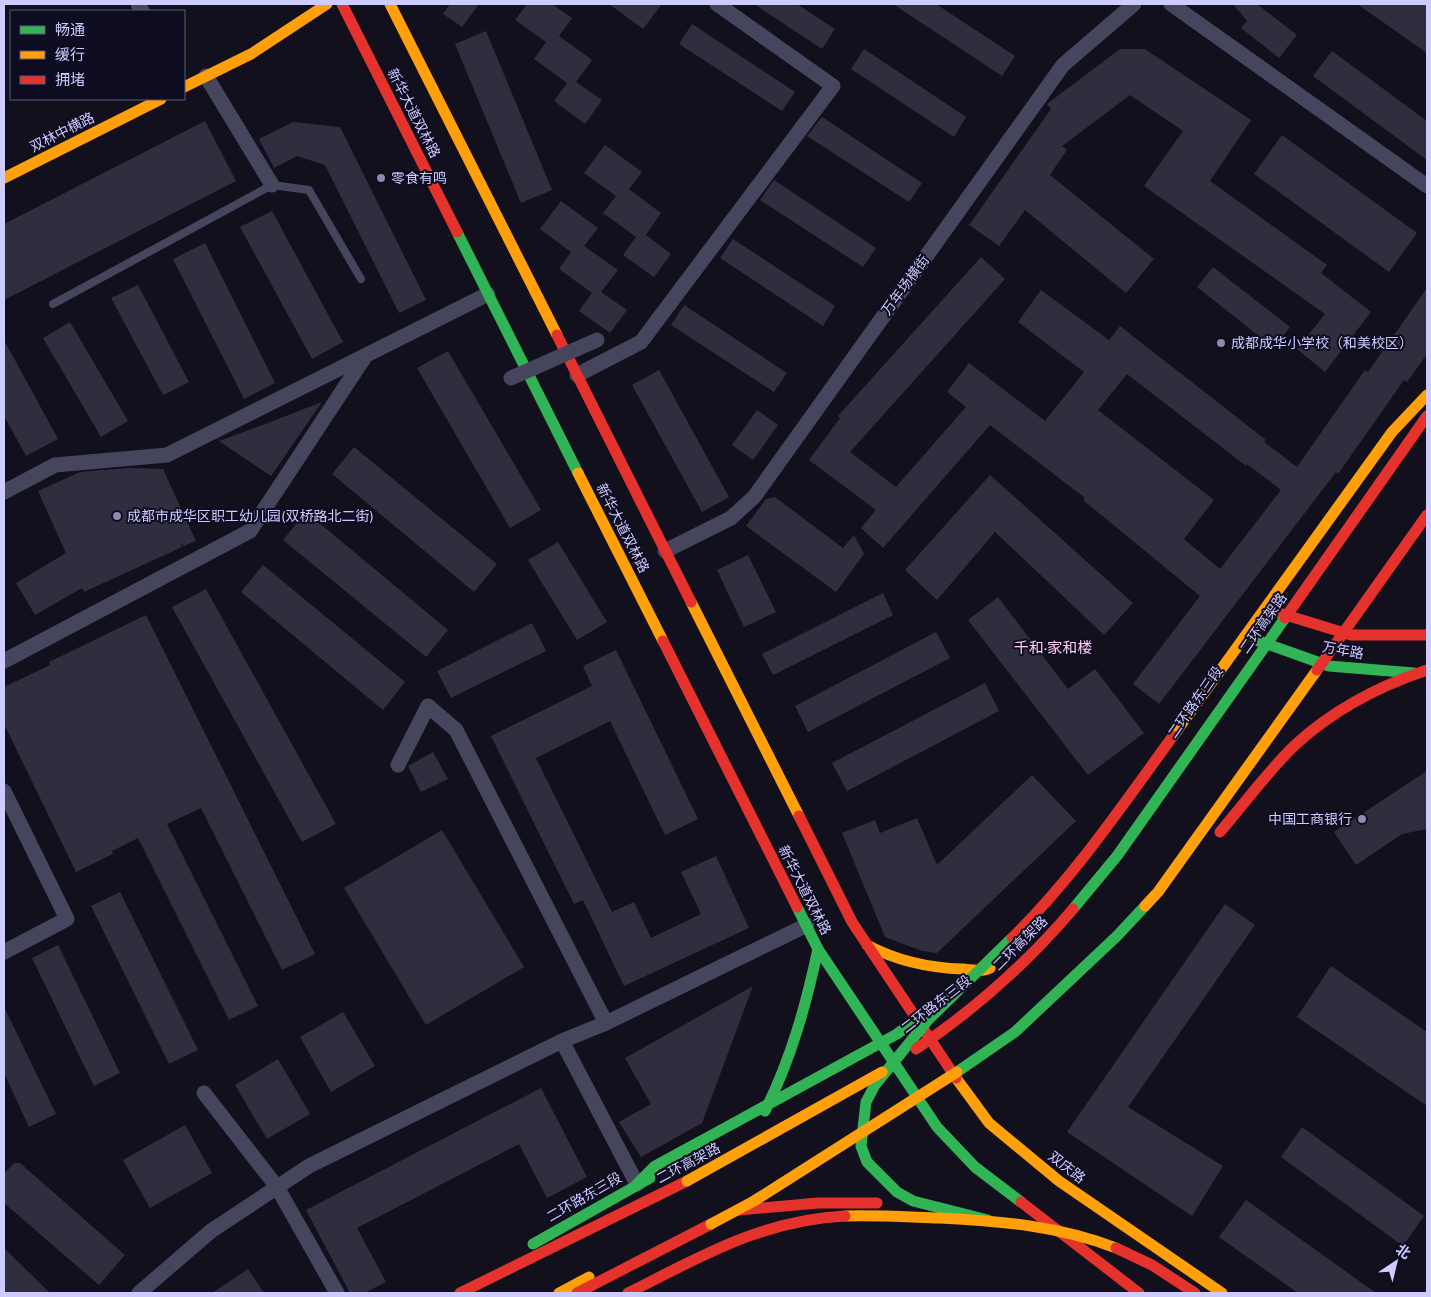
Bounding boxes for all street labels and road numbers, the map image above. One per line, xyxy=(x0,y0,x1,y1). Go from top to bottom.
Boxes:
street label: 新华大道双林路 xyxy=(384,65,444,161)
street label: 双林中横路 xyxy=(27,108,97,156)
street label: 万年场横街 xyxy=(877,251,933,319)
street label: 新华大道双林路 xyxy=(593,480,653,576)
street label: 二环高架路 xyxy=(1236,589,1290,657)
street label: 万年路 xyxy=(1321,637,1365,663)
street label: 二环路东三段 xyxy=(1164,662,1226,742)
street label: 新华大道双林路 xyxy=(775,842,835,938)
street label: 二环高架路 xyxy=(989,912,1051,974)
street label: 二环路东三段 xyxy=(897,971,975,1037)
street label: 二环高架路 xyxy=(653,1139,723,1187)
street label: 双庆路 xyxy=(1045,1147,1089,1187)
street label: 二环路东三段 xyxy=(543,1168,625,1226)

